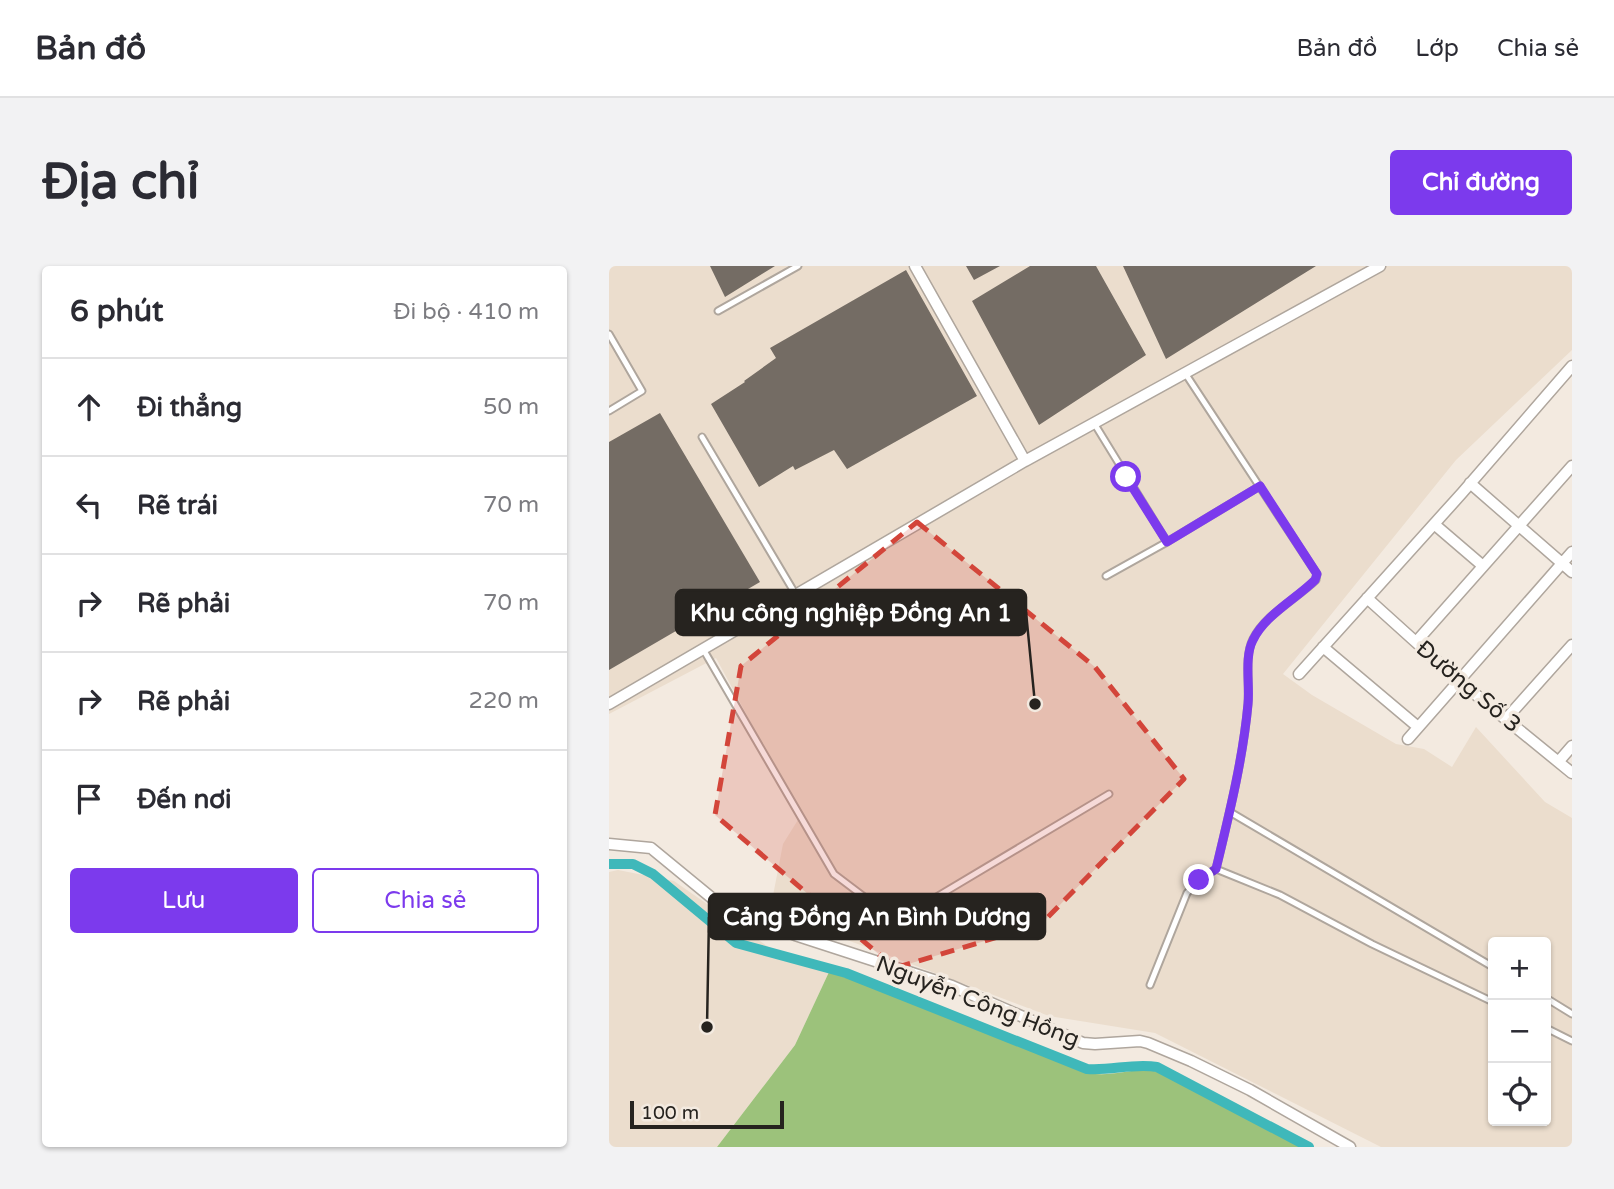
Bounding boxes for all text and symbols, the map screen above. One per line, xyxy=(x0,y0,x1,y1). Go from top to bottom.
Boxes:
text: Bản đồ xyxy=(35,29,146,68)
text: Bản đồ xyxy=(1296,34,1377,63)
text: Lớp xyxy=(1415,34,1459,63)
text: Chia sẻ xyxy=(1497,34,1579,63)
button: Chỉ đường xyxy=(1390,150,1572,215)
text: Địa chỉ xyxy=(42,153,199,212)
text: 6 phút xyxy=(70,293,163,330)
text: Đi bộ · 410 m xyxy=(393,298,539,326)
icon: ahead xyxy=(70,388,108,426)
text: Đi thẳng xyxy=(137,392,242,423)
text: 50 m xyxy=(483,393,539,421)
route start xyxy=(1110,461,1141,492)
icon: left xyxy=(70,486,108,524)
text: Rẽ trái xyxy=(137,490,218,521)
text: 70 m xyxy=(483,491,539,519)
icon: right xyxy=(70,584,108,622)
text: Rẽ phải xyxy=(137,588,230,619)
text: 70 m xyxy=(483,589,539,617)
callout: Khu công nghiệp Đồng An 1 xyxy=(676,590,1026,635)
text: Khu công nghiệp Đồng An 1 xyxy=(690,599,1012,628)
street label: Đường Số 3 xyxy=(1410,635,1527,739)
icon: right xyxy=(70,682,108,720)
text: Rẽ phải xyxy=(137,686,230,717)
text: 220 m xyxy=(469,687,539,715)
icon: arrive xyxy=(70,780,108,818)
text: Đến nơi xyxy=(137,784,232,815)
route end xyxy=(1183,864,1214,895)
button: Lưu xyxy=(70,868,298,933)
button: Chia sẻ xyxy=(312,868,539,933)
callout: Cảng Đồng An Bình Dương xyxy=(709,894,1045,939)
text: Cảng Đồng An Bình Dương xyxy=(723,903,1031,932)
map controls xyxy=(1488,937,1551,1126)
button: + xyxy=(1488,937,1551,1000)
street label: Nguyễn Công Hồng xyxy=(872,950,1083,1054)
button: − xyxy=(1488,1000,1551,1063)
button: locate xyxy=(1488,1063,1551,1126)
scale bar xyxy=(630,1098,784,1130)
text: 100 m xyxy=(641,1102,699,1124)

